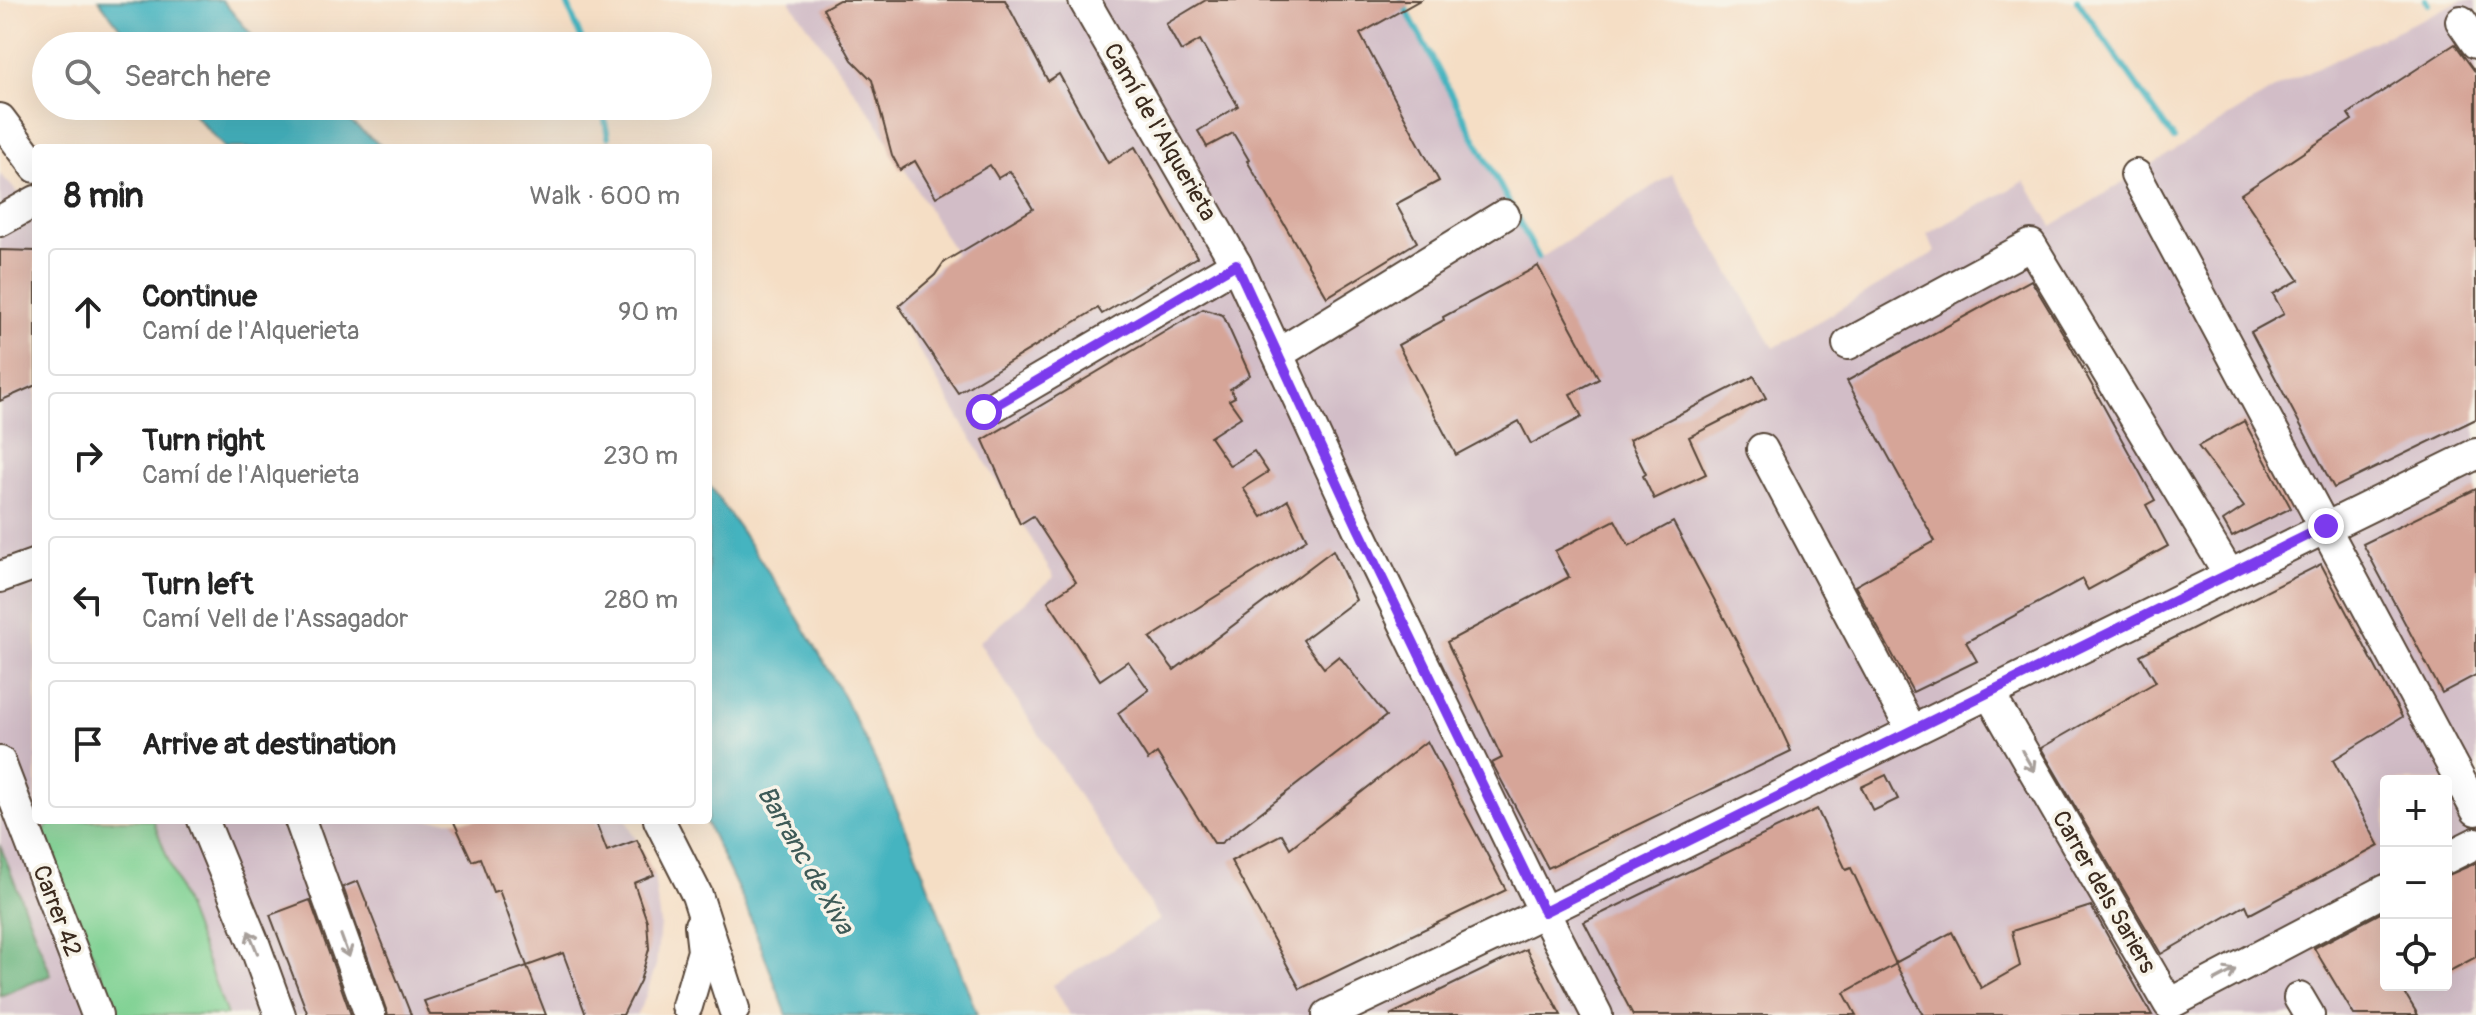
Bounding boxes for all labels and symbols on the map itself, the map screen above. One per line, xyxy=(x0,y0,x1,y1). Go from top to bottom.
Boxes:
street label: Camí de l'Alquerieta xyxy=(1097,38,1223,226)
route start xyxy=(966,394,1002,430)
route end xyxy=(2308,508,2344,544)
one-way arrow xyxy=(2020,749,2036,772)
water label: Barranc de Xiva xyxy=(750,780,861,941)
street label: Carrer dels Sariers xyxy=(2046,806,2162,979)
street label: Carrer 42 xyxy=(26,861,88,961)
one-way arrow xyxy=(245,930,259,955)
one-way arrow xyxy=(339,933,353,958)
one-way arrow xyxy=(2212,967,2236,983)

